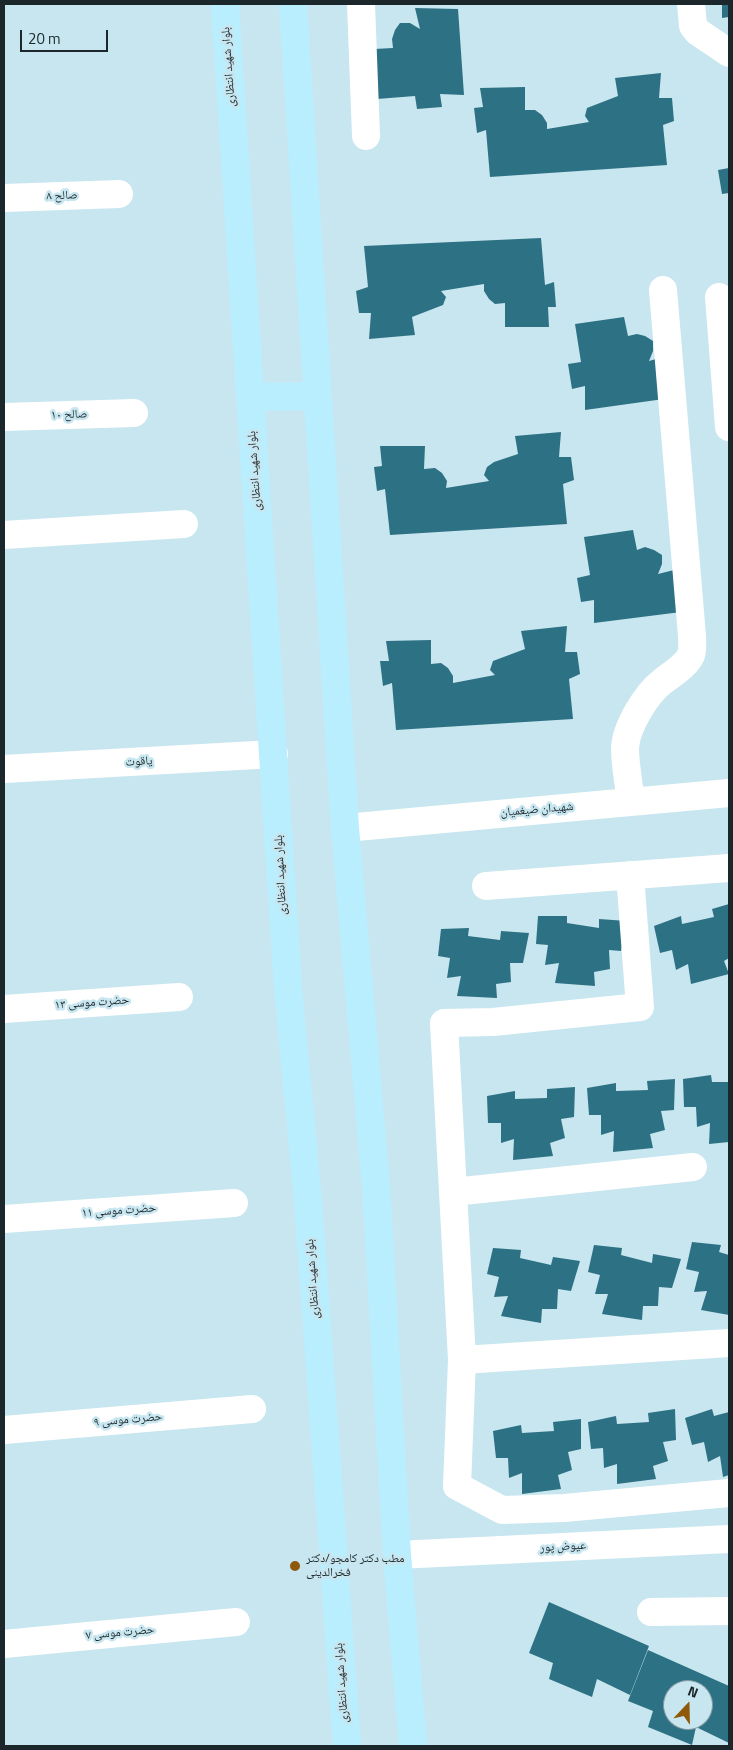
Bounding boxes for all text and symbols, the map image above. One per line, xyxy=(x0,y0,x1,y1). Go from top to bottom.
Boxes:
scale bar xyxy=(22,20,110,52)
street label: بلوار شهید انتظاری xyxy=(219,26,239,108)
text: 20 m xyxy=(28,27,61,50)
street label: صالح ۸ xyxy=(46,188,78,204)
street label: صالح ۱۰ xyxy=(51,407,87,423)
street label: بلوار شهید انتظاری xyxy=(245,430,265,512)
street label: یاقوت xyxy=(125,754,153,770)
street label: شهیدان ضیغمیان xyxy=(500,800,574,820)
street label: بلوار شهید انتظاری xyxy=(272,835,290,915)
street label: حضرت موسی ۱۳ xyxy=(54,993,130,1013)
street label: حضرت موسی ۱۱ xyxy=(81,1201,157,1221)
street label: بلوار شهید انتظاری xyxy=(303,1238,323,1320)
street label: حضرت موسی ۹ xyxy=(93,1410,163,1430)
street label: عیوض پور xyxy=(540,1539,586,1555)
place label: مطب دکتر کامجو/دکتر فخرالدینی xyxy=(306,1552,404,1580)
marker: مطب دکتر کامجو/دکتر فخرالدینی xyxy=(288,1559,302,1573)
street label: حضرت موسی ۷ xyxy=(85,1623,155,1643)
street label: بلوار شهید انتظاری xyxy=(332,1642,352,1724)
north arrow xyxy=(663,1680,713,1730)
text: N xyxy=(685,1680,701,1703)

